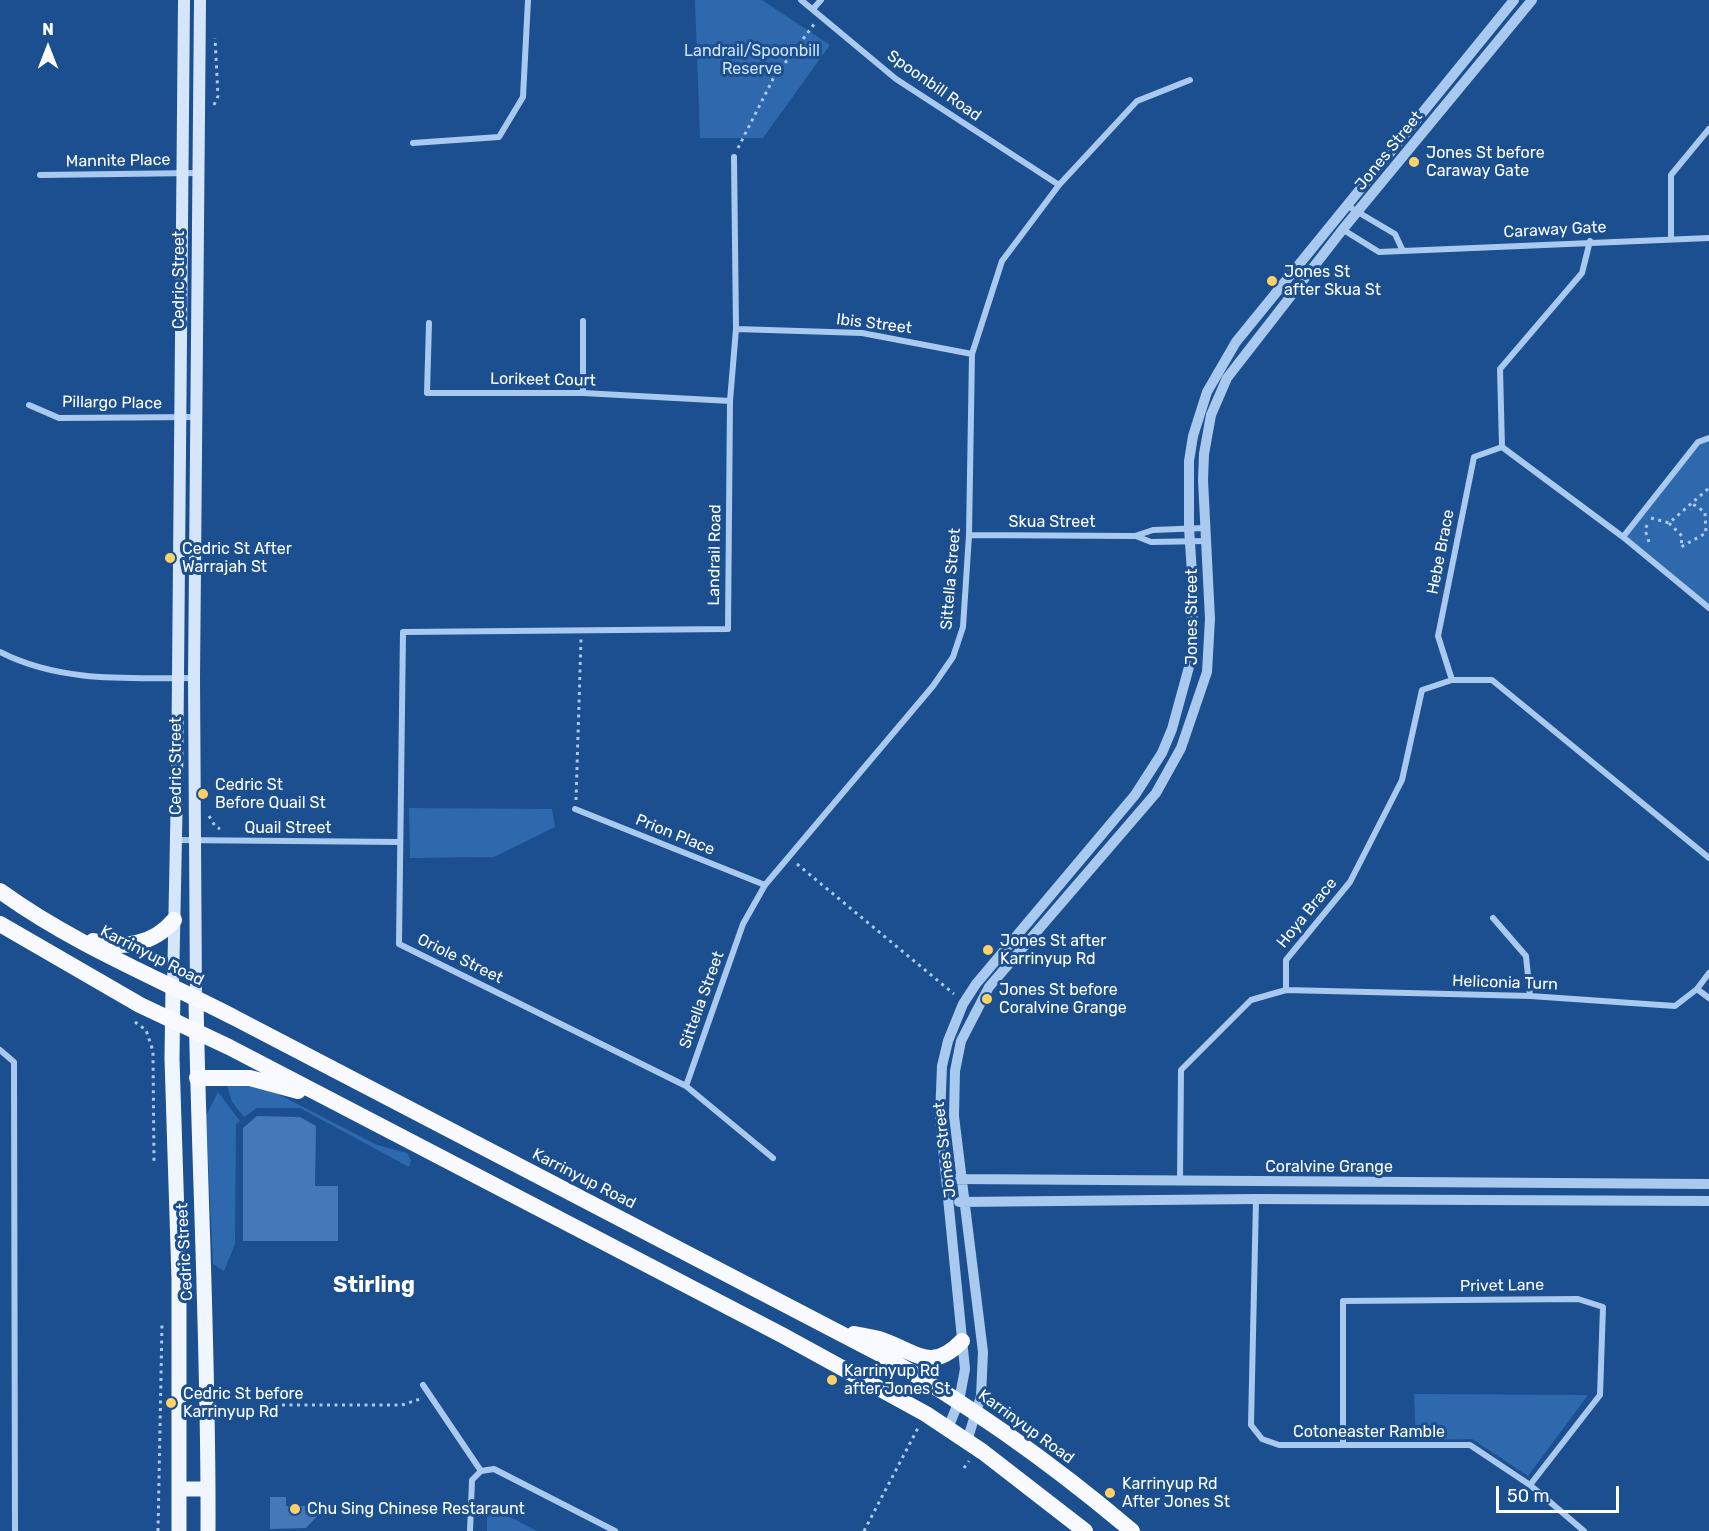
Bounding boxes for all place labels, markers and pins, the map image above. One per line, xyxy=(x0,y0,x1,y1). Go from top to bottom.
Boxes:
place label: Jones St before Caraway Gate xyxy=(1426,143,1545,181)
marker: Jones St before Caraway Gate xyxy=(1407,155,1421,169)
place label: Jones St after Skua St xyxy=(1284,262,1381,300)
marker: Jones St after Skua St xyxy=(1265,274,1279,288)
place label: Cedric St After Warrajah St xyxy=(182,539,292,577)
marker: Cedric St After Warrajah St xyxy=(163,551,177,565)
place label: Cedric St Before Quail St xyxy=(215,775,326,813)
marker: Cedric St Before Quail St xyxy=(196,787,210,801)
place label: Jones St after Karrinyup Rd xyxy=(1000,931,1106,969)
marker: Jones St after Karrinyup Rd xyxy=(981,943,995,957)
place label: Jones St before Coralvine Grange xyxy=(999,980,1127,1018)
marker: Jones St before Coralvine Grange xyxy=(980,992,994,1006)
place label: Karrinyup Rd after Jones St xyxy=(844,1361,950,1399)
marker: Karrinyup Rd after Jones St xyxy=(825,1373,839,1387)
place label: Cedric St before Karrinyup Rd xyxy=(183,1384,303,1422)
marker: Cedric St before Karrinyup Rd xyxy=(164,1396,178,1410)
place label: Karrinyup Rd After Jones St xyxy=(1122,1474,1230,1512)
marker: Karrinyup Rd After Jones St xyxy=(1103,1486,1117,1500)
place label: Chu Sing Chinese Restaraunt xyxy=(307,1499,525,1519)
marker: Chu Sing Chinese Restaraunt xyxy=(288,1502,302,1516)

